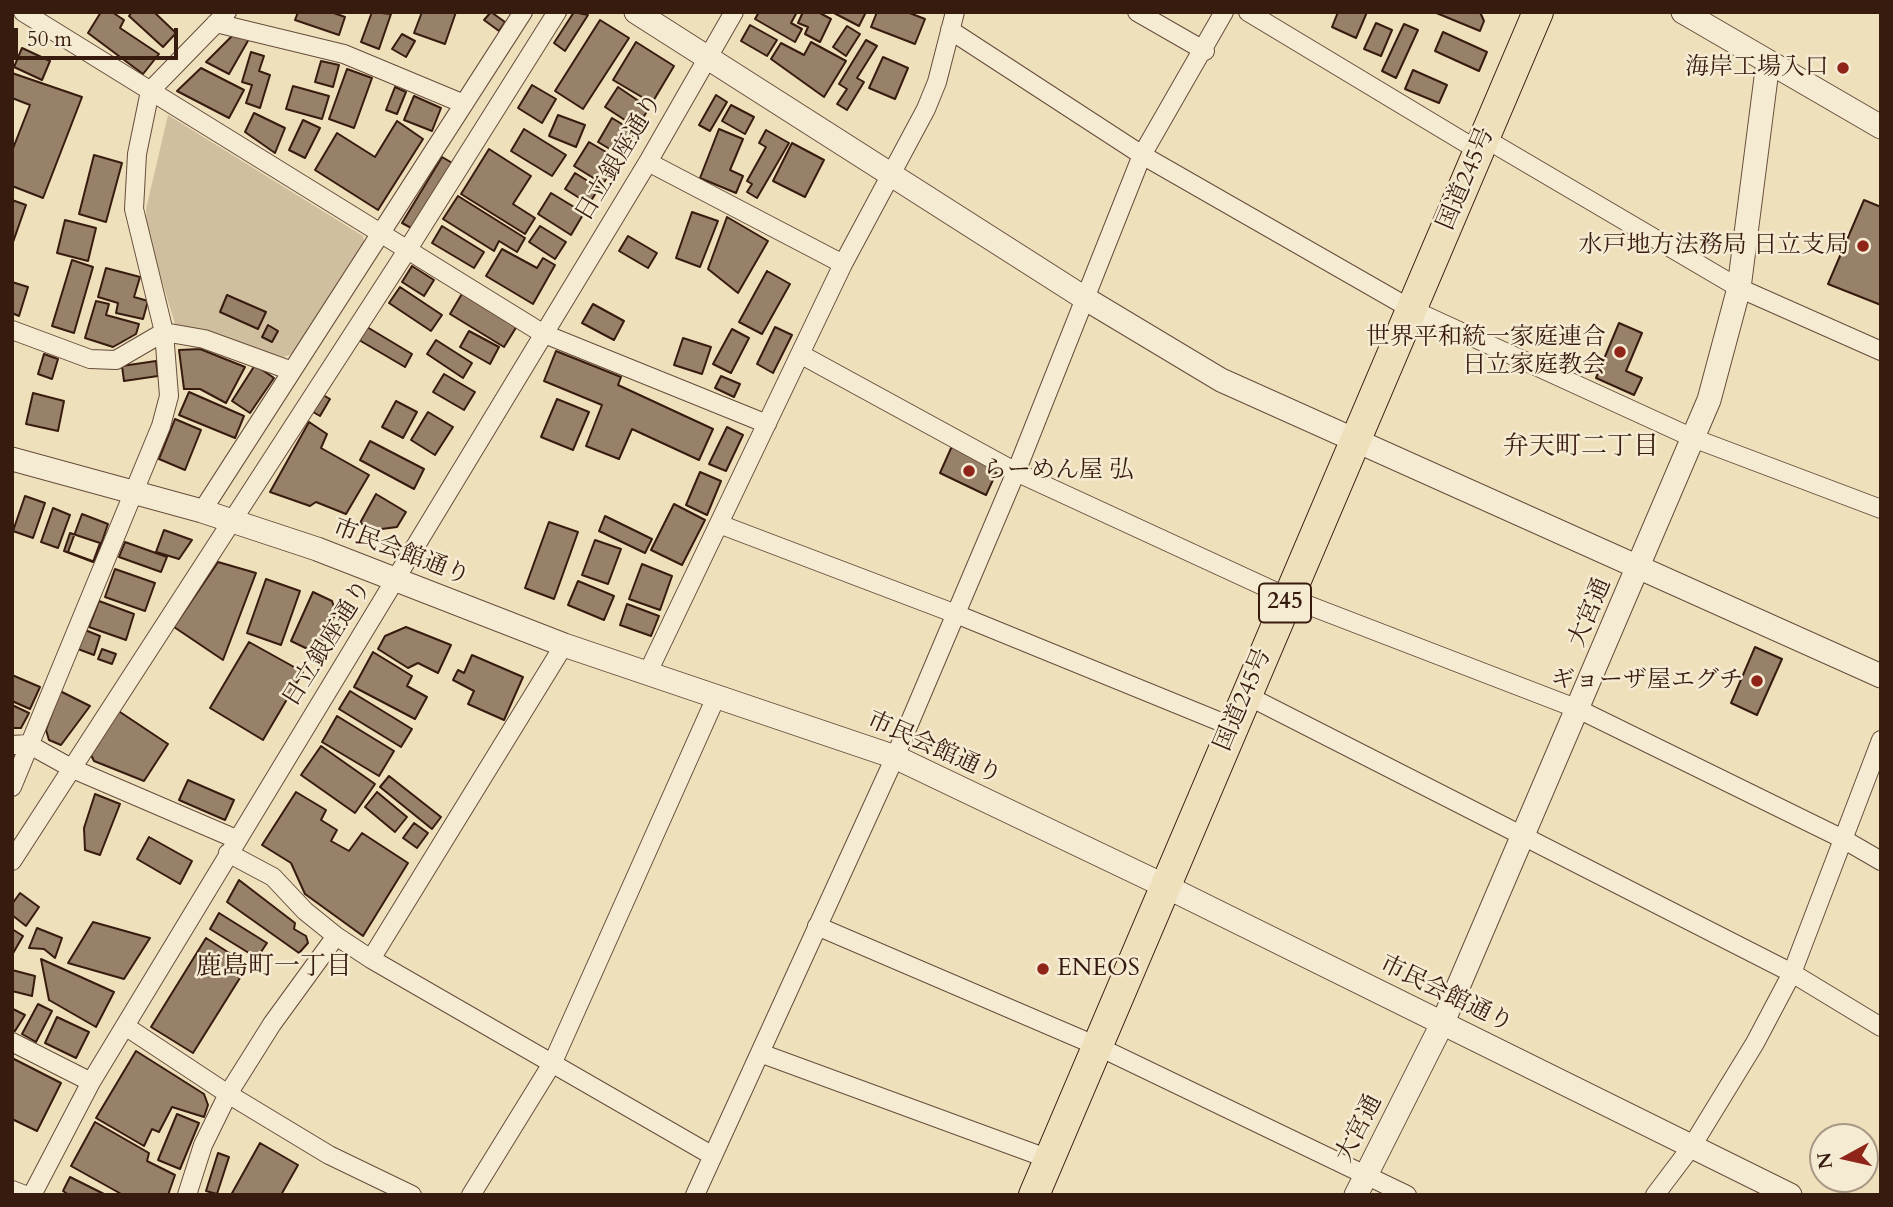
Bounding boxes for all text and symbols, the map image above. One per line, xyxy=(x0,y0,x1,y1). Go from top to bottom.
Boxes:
scale bar xyxy=(18,14,182,58)
text: 50 m xyxy=(27,25,72,54)
place label: 海岸工場入口 xyxy=(1685,54,1829,82)
marker: 海岸工場入口 xyxy=(1835,60,1851,76)
street label: 日立銀座通り xyxy=(571,89,669,227)
street label: 国道245号 xyxy=(1432,123,1502,235)
place label: 水戸地方法務局 日立支局 xyxy=(1579,232,1849,260)
marker: 水戸地方法務局 日立支局 xyxy=(1855,238,1871,254)
place label: 世界平和統一家庭連合 日立家庭教会 xyxy=(1366,324,1606,380)
marker: 世界平和統一家庭連合 日立家庭教会 xyxy=(1612,344,1628,360)
district label: 弁天町二丁目 xyxy=(1503,432,1659,464)
place label: らーめん屋 弘 xyxy=(983,457,1133,485)
marker: らーめん屋 弘 xyxy=(961,463,977,479)
street label: 市民会館通り xyxy=(329,514,473,592)
street label: 大宮通 xyxy=(1564,574,1618,652)
street label: 日立銀座通り xyxy=(278,575,378,713)
road number: 245 xyxy=(1259,583,1311,622)
street label: 国道245号 xyxy=(1209,644,1279,756)
place label: ギョーザ屋エグチ xyxy=(1551,667,1743,695)
marker: ギョーザ屋エグチ xyxy=(1749,673,1765,689)
street label: 市民会館通り xyxy=(862,707,1006,791)
street label: 市民会館通り xyxy=(1375,950,1517,1040)
district label: 鹿島町一丁目 xyxy=(196,952,352,984)
place label: ENEOS xyxy=(1057,955,1140,983)
marker: ENEOS xyxy=(1035,961,1051,977)
street label: 大宮通 xyxy=(1331,1090,1389,1168)
north arrow xyxy=(1809,1123,1879,1193)
text: N xyxy=(1811,1151,1839,1171)

